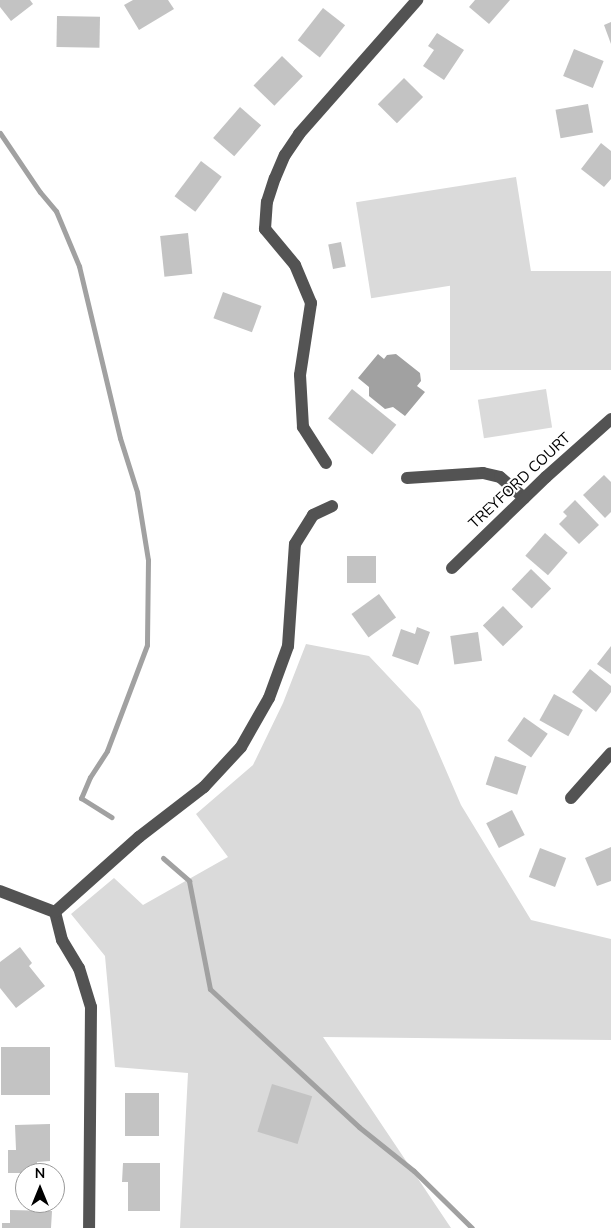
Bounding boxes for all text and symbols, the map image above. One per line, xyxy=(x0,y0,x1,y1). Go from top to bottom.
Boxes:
street label: TREYFORD COURT xyxy=(465,429,575,533)
north arrow xyxy=(15,1163,65,1213)
text: N xyxy=(35,1164,45,1183)

